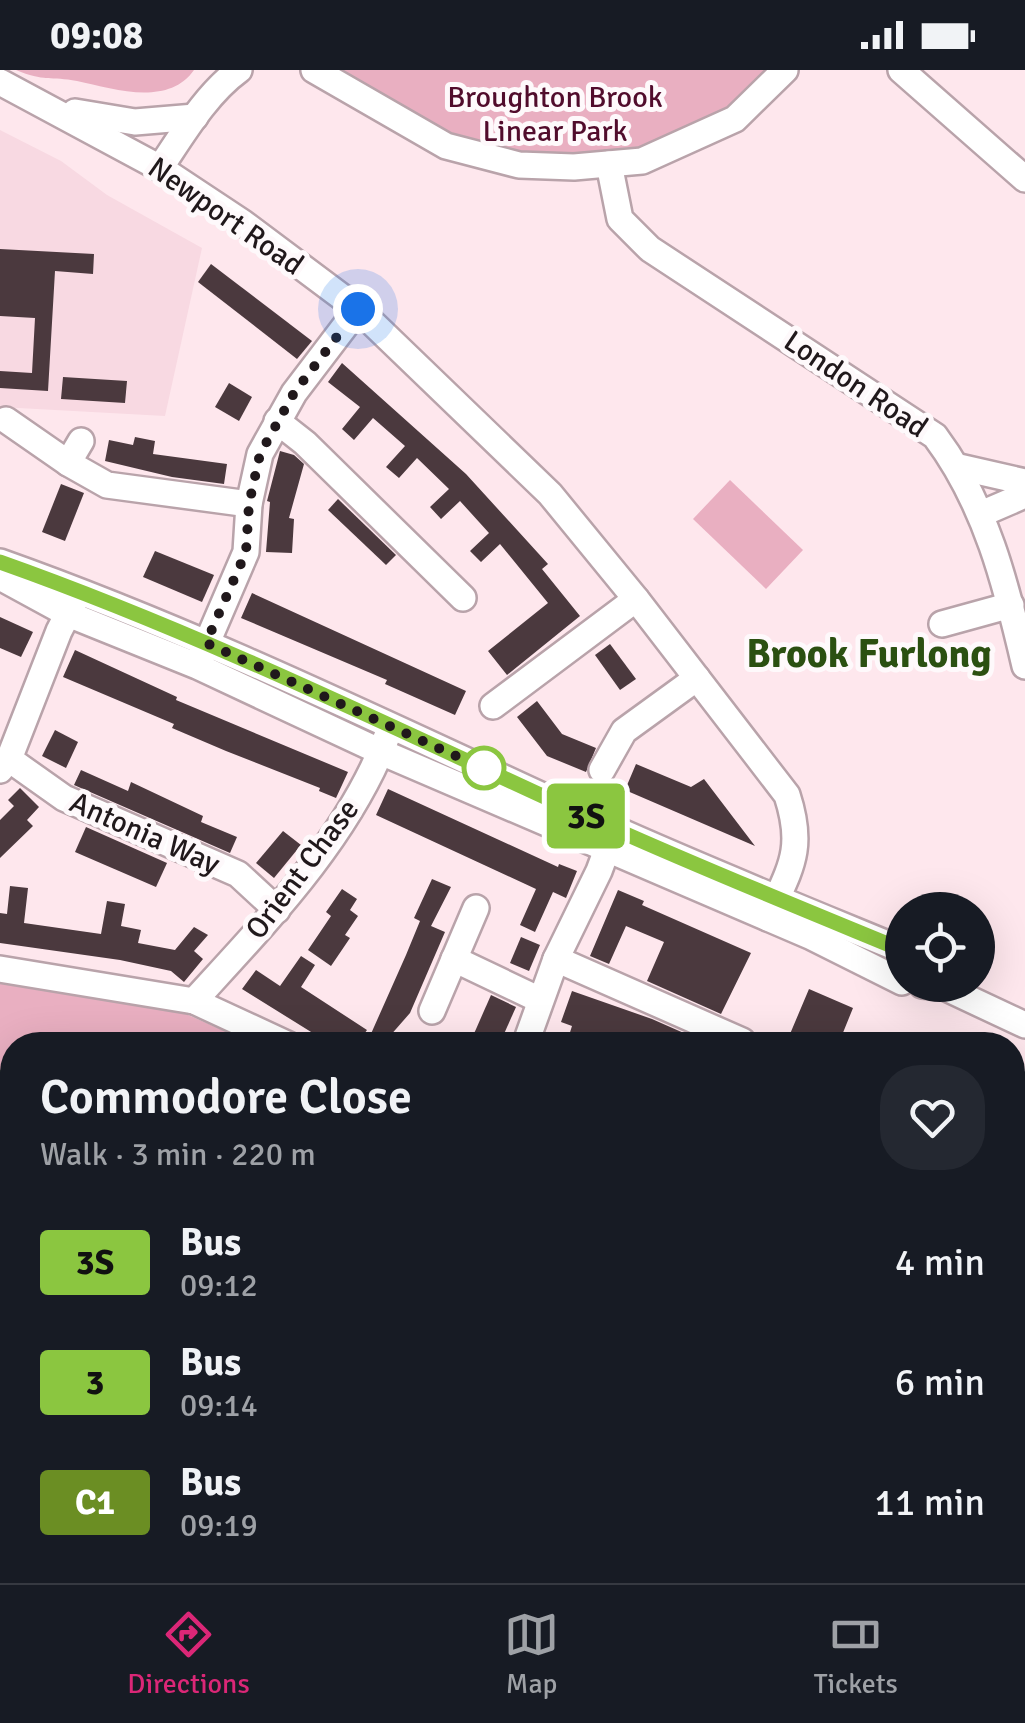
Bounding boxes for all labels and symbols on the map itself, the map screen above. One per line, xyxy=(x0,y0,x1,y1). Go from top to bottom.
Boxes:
park label: Broughton Brook Linear Park xyxy=(447,79,663,150)
street label: Newport Road xyxy=(141,149,311,284)
your location xyxy=(333,284,383,334)
street label: London Road xyxy=(777,323,935,446)
district label: Brook Furlong xyxy=(746,629,992,679)
unlabelled marker xyxy=(463,747,505,789)
street label: Antonia Way xyxy=(64,784,225,883)
line badge: 3S xyxy=(541,784,631,848)
street label: Orient Chase xyxy=(238,792,367,947)

